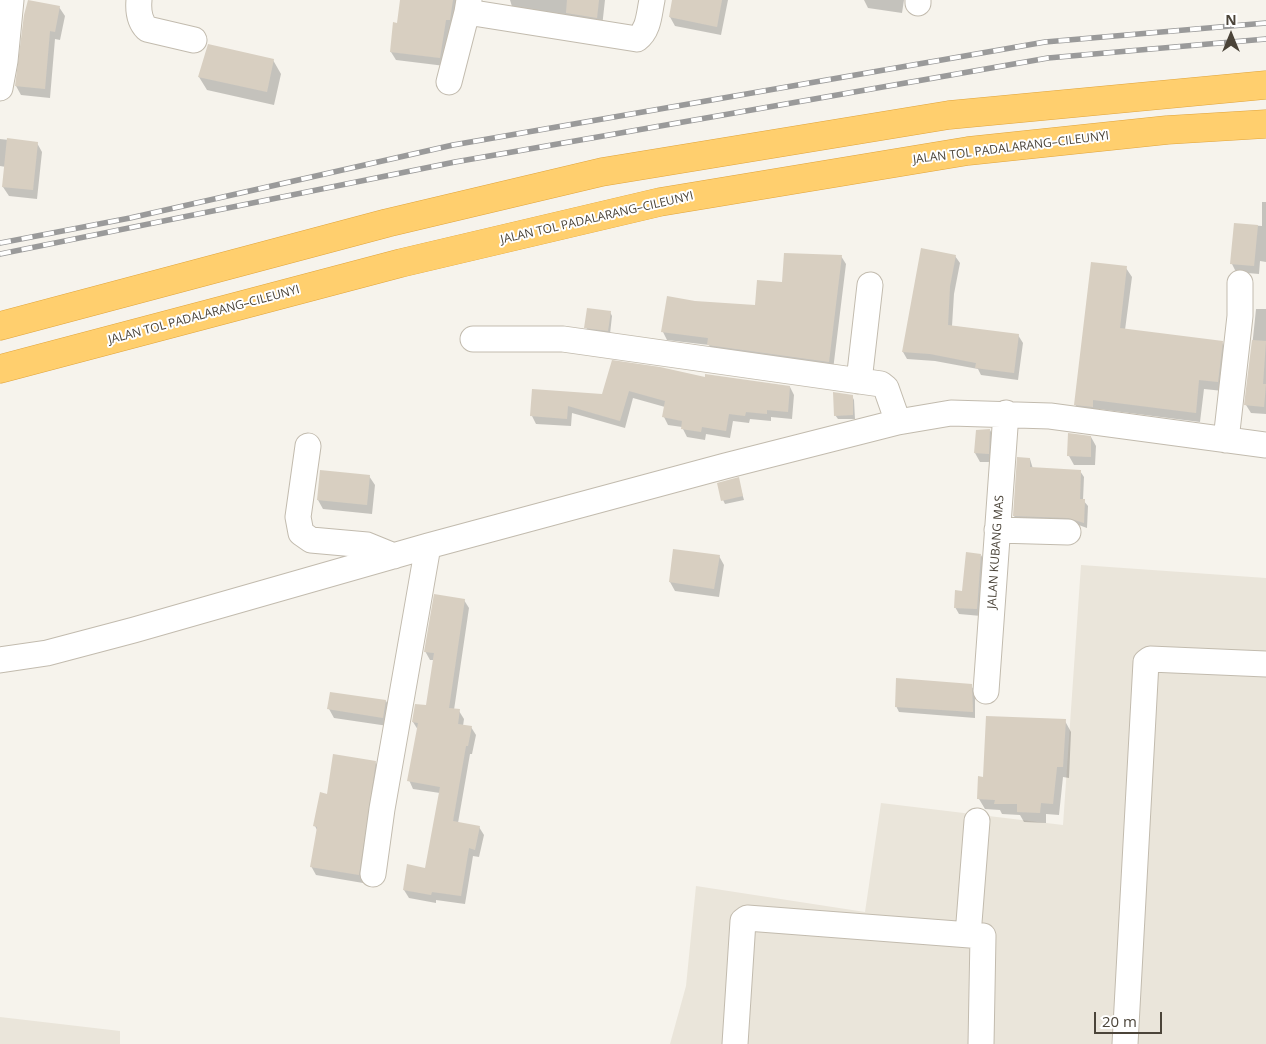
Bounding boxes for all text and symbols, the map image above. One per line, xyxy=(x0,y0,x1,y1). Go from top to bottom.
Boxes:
north arrow xyxy=(1206,10,1256,60)
text: N xyxy=(1225,10,1237,29)
street label: JALAN TOL PADALARANG–CILEUNYI xyxy=(912,129,1110,167)
street label: JALAN TOL PADALARANG–CILEUNYI xyxy=(499,189,695,247)
street label: JALAN TOL PADALARANG–CILEUNYI xyxy=(107,282,301,348)
street label: JALAN KUBANG MAS xyxy=(985,495,1007,609)
scale bar xyxy=(1096,1002,1164,1034)
text: 20 m xyxy=(1102,1011,1137,1031)

